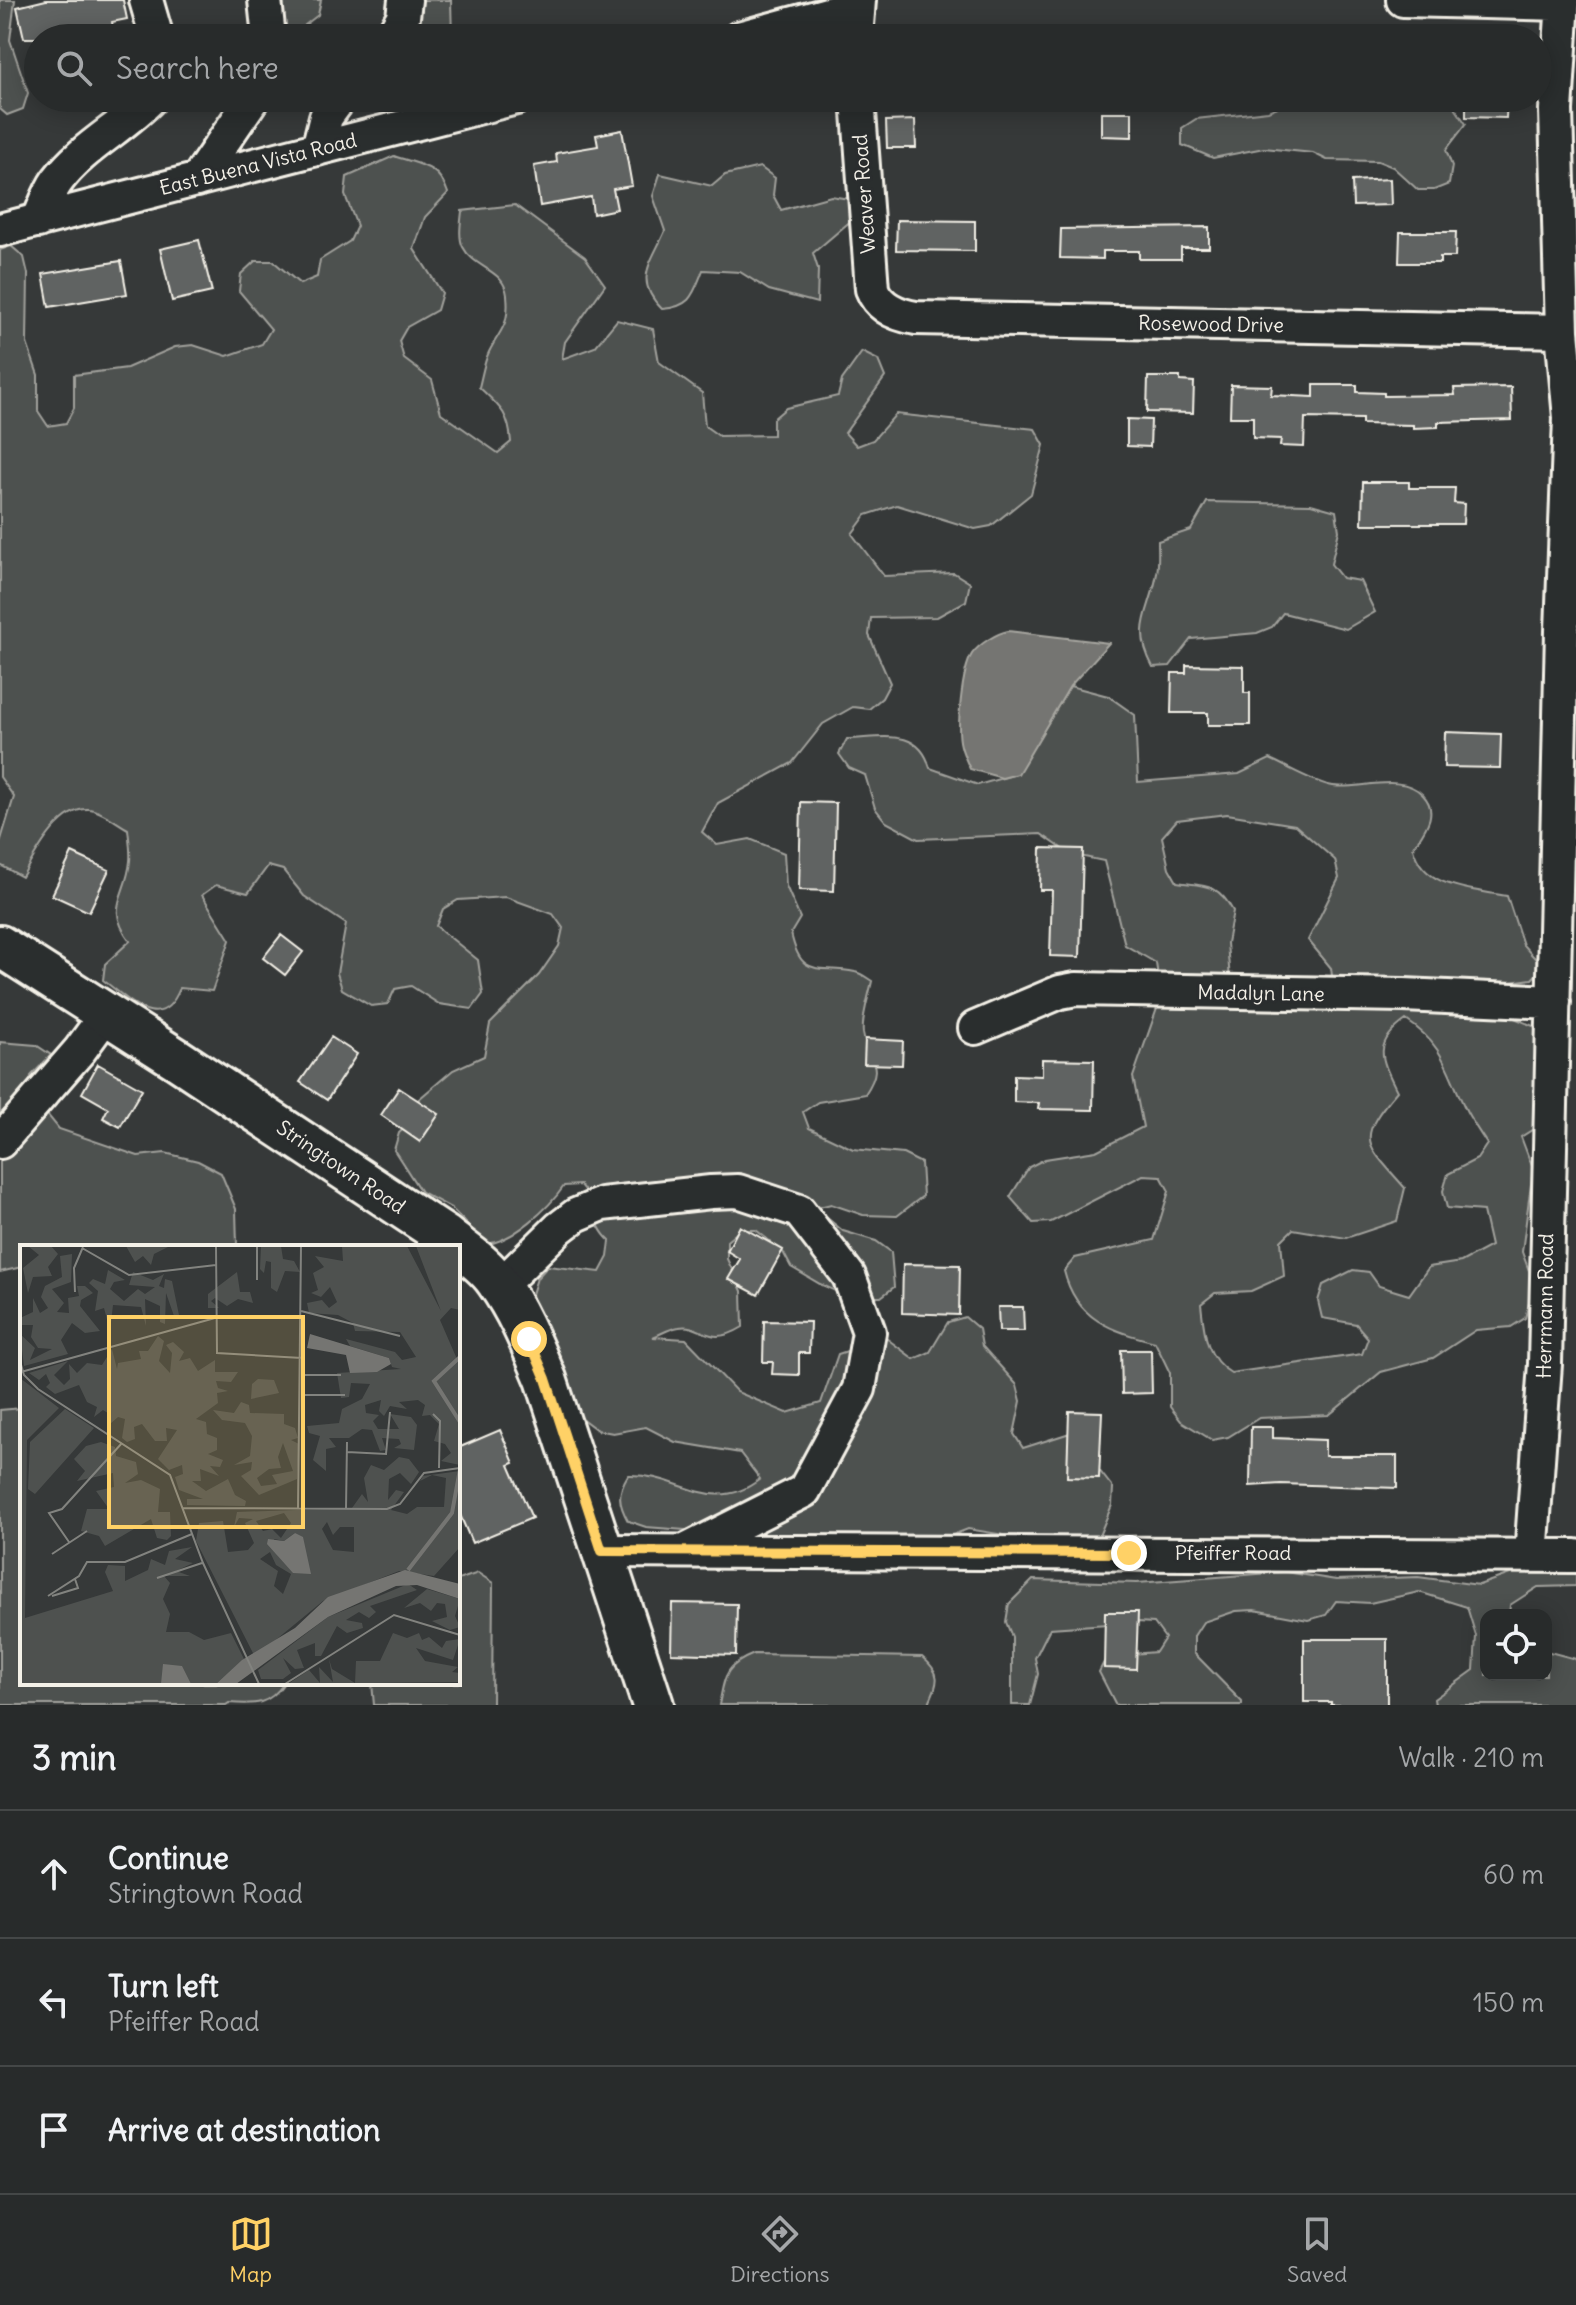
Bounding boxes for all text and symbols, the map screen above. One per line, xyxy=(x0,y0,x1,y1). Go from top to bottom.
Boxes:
search box xyxy=(24,24,1552,112)
icon: search xyxy=(52,46,96,90)
text: Search here xyxy=(116,49,279,87)
street label: East Buena Vista Road xyxy=(157,127,359,200)
street label: Weaver Road xyxy=(847,133,880,255)
street label: Rosewood Drive xyxy=(1138,310,1284,337)
street label: Madalyn Lane xyxy=(1197,979,1325,1006)
street label: Stringtown Road xyxy=(272,1114,411,1219)
street label: Herrmann Road xyxy=(1531,1233,1558,1379)
inset map xyxy=(20,1245,460,1685)
route start xyxy=(511,1321,547,1357)
route end xyxy=(1111,1535,1147,1571)
street label: Pfeiffer Road xyxy=(1175,1540,1291,1565)
map controls xyxy=(1480,1609,1552,1681)
button: locate xyxy=(1480,1609,1552,1681)
text: 3 min xyxy=(32,1736,117,1779)
text: Walk · 210 m xyxy=(1398,1741,1544,1774)
text: Continue xyxy=(108,1839,229,1877)
icon: ahead xyxy=(32,1852,76,1896)
text: 60 m xyxy=(1483,1858,1544,1891)
text: Stringtown Road xyxy=(108,1877,303,1910)
text: Turn left xyxy=(108,1967,219,2005)
icon: left xyxy=(32,1980,76,2024)
text: 150 m xyxy=(1473,1986,1544,2019)
text: Pfeiffer Road xyxy=(108,2005,259,2038)
icon: arrive xyxy=(32,2108,76,2152)
text: Arrive at destination xyxy=(108,2111,380,2149)
tab: Map xyxy=(229,2212,273,2288)
tab: Directions xyxy=(730,2212,830,2288)
tab: Saved xyxy=(1287,2212,1347,2288)

